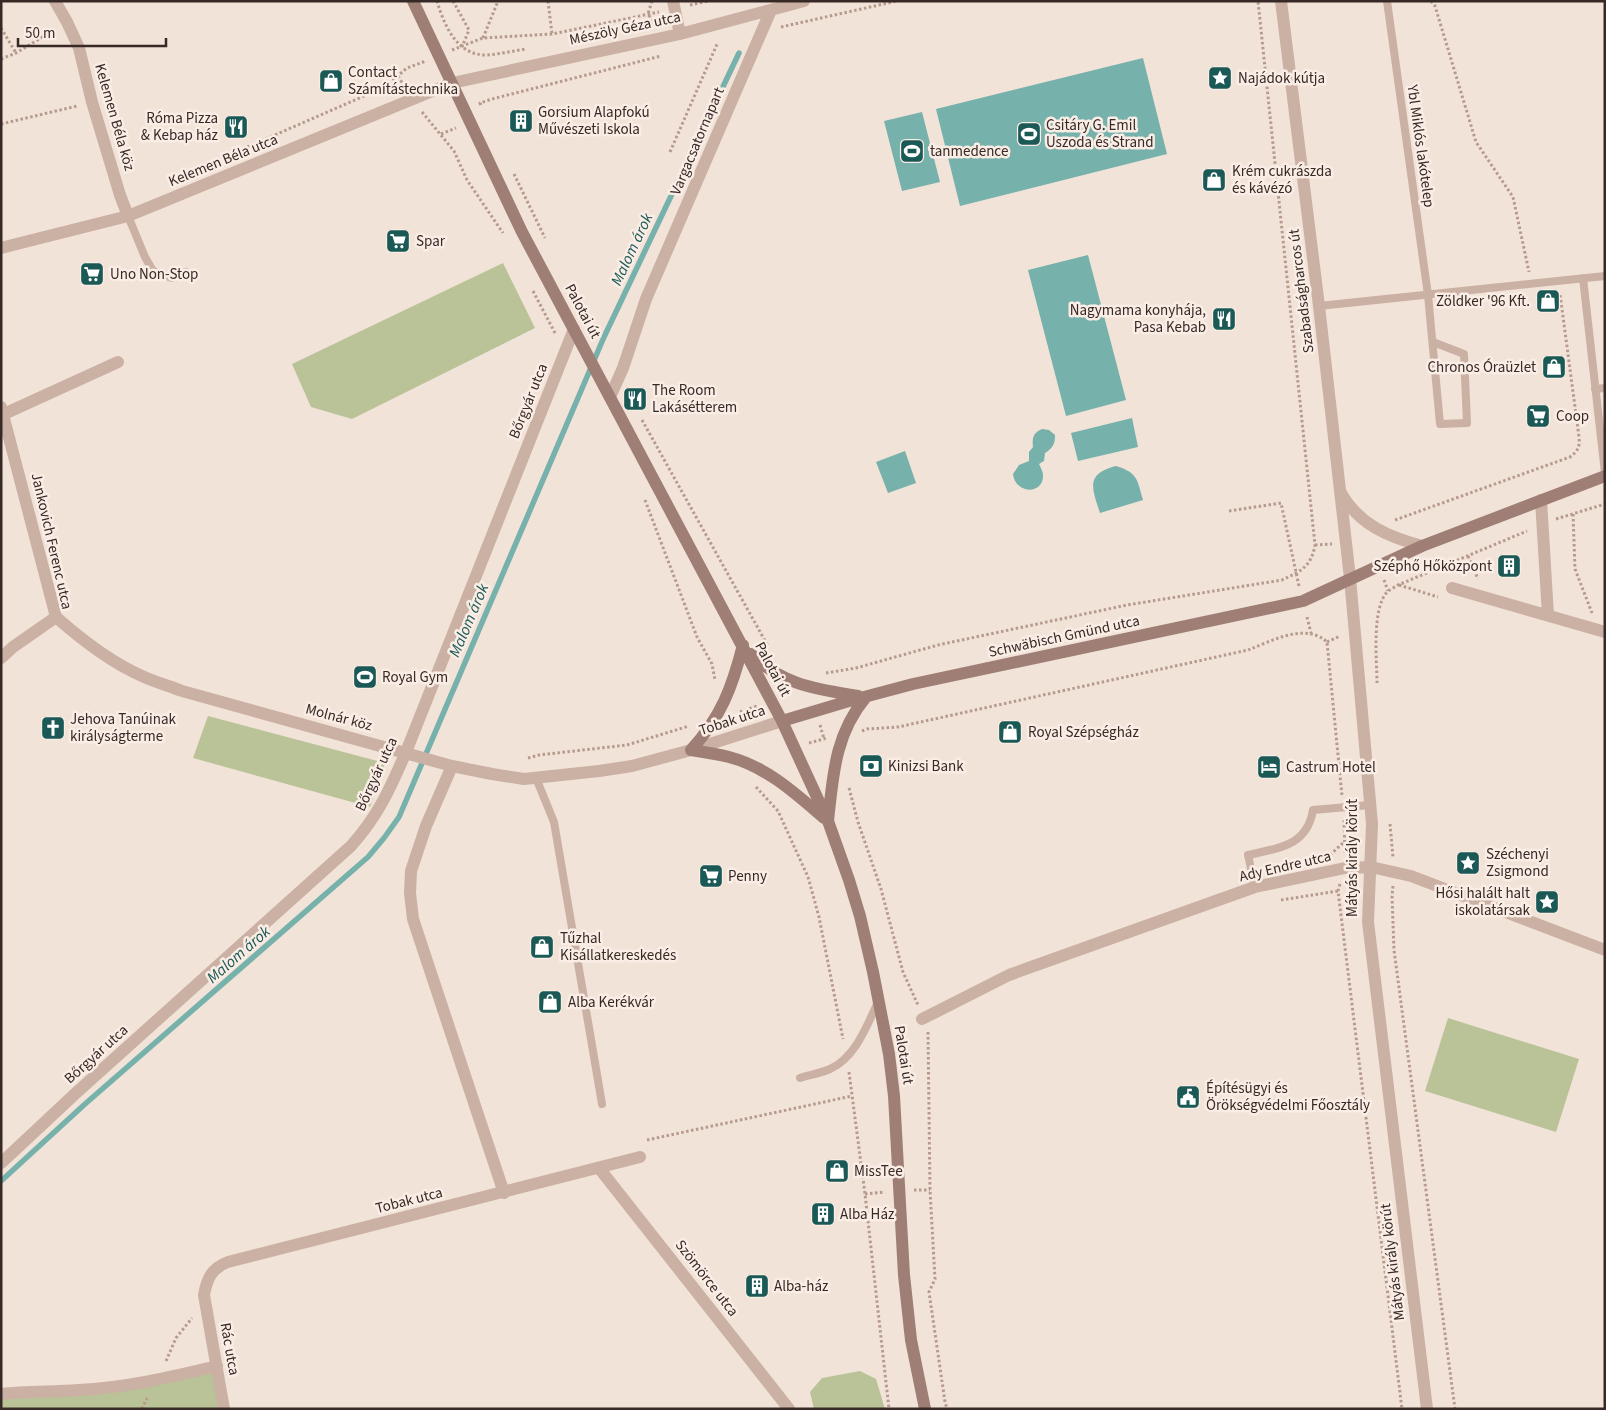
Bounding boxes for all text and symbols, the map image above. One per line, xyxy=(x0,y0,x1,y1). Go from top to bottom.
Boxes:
street label: Mészöly Géza utca xyxy=(567,6,683,51)
scale bar xyxy=(18,15,165,47)
text: 50 m xyxy=(25,23,55,44)
street label: Kelemen Béla köz xyxy=(89,61,140,173)
place label: Contact Számítástechnika xyxy=(348,62,458,100)
place icon: Najádok kútja xyxy=(1207,65,1233,91)
shop icon: Contact Számítástechnika xyxy=(318,68,344,94)
place label: Najádok kútja xyxy=(1238,68,1325,89)
street label: Ybl Miklós lakótelep xyxy=(1401,82,1440,209)
street label: Vargacsatornapart xyxy=(665,84,730,198)
place label: Gorsium Alapfokú Művészeti Iskola xyxy=(538,102,650,140)
place label: Róma Pizza & Kebap ház xyxy=(141,108,218,146)
building icon: Gorsium Alapfokú Művészeti Iskola xyxy=(508,108,534,134)
restaurant icon: Róma Pizza & Kebap ház xyxy=(223,114,249,140)
place label: Csitáry G. Emil Uszoda és Strand xyxy=(1046,115,1154,153)
sports icon: Csitáry G. Emil Uszoda és Strand xyxy=(1016,121,1042,147)
street label: Kelemen Béla utca xyxy=(165,129,281,192)
sports icon: tanmedence xyxy=(899,138,925,164)
place label: tanmedence xyxy=(930,141,1008,162)
place label: Krém cukrászda és kávézó xyxy=(1232,161,1332,199)
shop icon: Krém cukrászda és kávézó xyxy=(1201,167,1227,193)
water label: Malom árok xyxy=(606,209,658,289)
supermarket icon: Spar xyxy=(385,228,411,254)
street label: Szabadságharcos út xyxy=(1283,228,1320,354)
place label: Spar xyxy=(416,231,446,252)
supermarket icon: Uno Non-Stop xyxy=(79,261,105,287)
place label: Uno Non-Stop xyxy=(110,264,198,285)
street label: Palotai út xyxy=(559,280,606,342)
shop icon: Zöldker '96 Kft. xyxy=(1535,288,1561,314)
place label: Zöldker '96 Kft. xyxy=(1436,291,1530,312)
place label: Nagymama konyhája, Pasa Kebab xyxy=(1070,300,1206,338)
restaurant icon: Nagymama konyhája, Pasa Kebab xyxy=(1211,306,1237,332)
shop icon: Chronos Óraüzlet xyxy=(1541,354,1567,380)
place label: Chronos Óraüzlet xyxy=(1427,357,1536,378)
street label: Bőrgyár utca xyxy=(504,360,553,442)
place label: The Room Lakásétterem xyxy=(652,380,737,418)
restaurant icon: The Room Lakásétterem xyxy=(622,386,648,412)
supermarket icon: Coop xyxy=(1525,403,1551,429)
place label: Coop xyxy=(1556,406,1589,427)
street label: Jankovich Ferenc utca xyxy=(26,471,77,611)
building icon: Széphő Hőközpont xyxy=(1496,553,1522,579)
place label: Széphő Hőközpont xyxy=(1373,556,1492,577)
water label: Malom árok xyxy=(444,580,494,660)
street label: Schwäbisch Gmünd utca xyxy=(987,610,1142,663)
street label: Palotai út xyxy=(749,638,796,700)
sports icon: Royal Gym xyxy=(352,664,378,690)
place label: Royal Gym xyxy=(382,667,448,688)
street label: Molnár köz xyxy=(303,698,375,736)
street label: Tobak utca xyxy=(696,700,768,741)
place label: Jehova Tanúinak királyságterme xyxy=(70,709,176,747)
church icon: Jehova Tanúinak királyságterme xyxy=(40,715,66,741)
shop icon: Royal Szépségház xyxy=(997,719,1023,745)
place label: Royal Szépségház xyxy=(1028,722,1139,743)
street label: Bőrgyár utca xyxy=(350,734,403,815)
bank icon: Kinizsi Bank xyxy=(858,753,884,779)
hotel icon: Castrum Hotel xyxy=(1256,754,1282,780)
place label: Kinizsi Bank xyxy=(888,756,964,777)
place label: Castrum Hotel xyxy=(1286,757,1376,778)
street label: Mátyás király körút xyxy=(1342,799,1363,917)
place label: Széchenyi Zsigmond xyxy=(1486,844,1549,882)
street label: Ady Endre utca xyxy=(1237,846,1333,887)
place icon: Széchenyi Zsigmond xyxy=(1455,850,1481,876)
supermarket icon: Penny xyxy=(698,863,724,889)
place label: Penny xyxy=(728,866,767,887)
place label: Hősi halált halt iskolatársak xyxy=(1436,883,1531,921)
place icon: Hősi halált halt iskolatársak xyxy=(1534,889,1560,915)
water label: Malom árok xyxy=(202,921,276,989)
place label: Tűzhal Kisállatkereskedés xyxy=(560,928,676,966)
shop icon: Tűzhal Kisállatkereskedés xyxy=(529,934,555,960)
shop icon: Alba Kerékvár xyxy=(537,989,563,1015)
place label: Alba Kerékvár xyxy=(568,992,655,1013)
street label: Bőrgyár utca xyxy=(60,1020,133,1089)
street label: Palotai út xyxy=(888,1024,919,1086)
place label: Építésügyi és Örökségvédelmi Főosztály xyxy=(1206,1078,1370,1116)
public building icon: Építésügyi és Örökségvédelmi Főosztály xyxy=(1175,1084,1201,1110)
shop icon: MissTee xyxy=(824,1158,850,1184)
place label: MissTee xyxy=(854,1161,903,1182)
street label: Tobak utca xyxy=(373,1182,445,1219)
building icon: Alba Ház xyxy=(810,1201,836,1227)
street label: Mátyás király körút xyxy=(1375,1202,1410,1322)
place label: Alba Ház xyxy=(840,1204,894,1225)
street label: Szömörce utca xyxy=(670,1236,743,1321)
building icon: Alba-ház xyxy=(744,1273,770,1299)
place label: Alba-ház xyxy=(774,1276,828,1297)
street label: Rác utca xyxy=(215,1321,244,1377)

